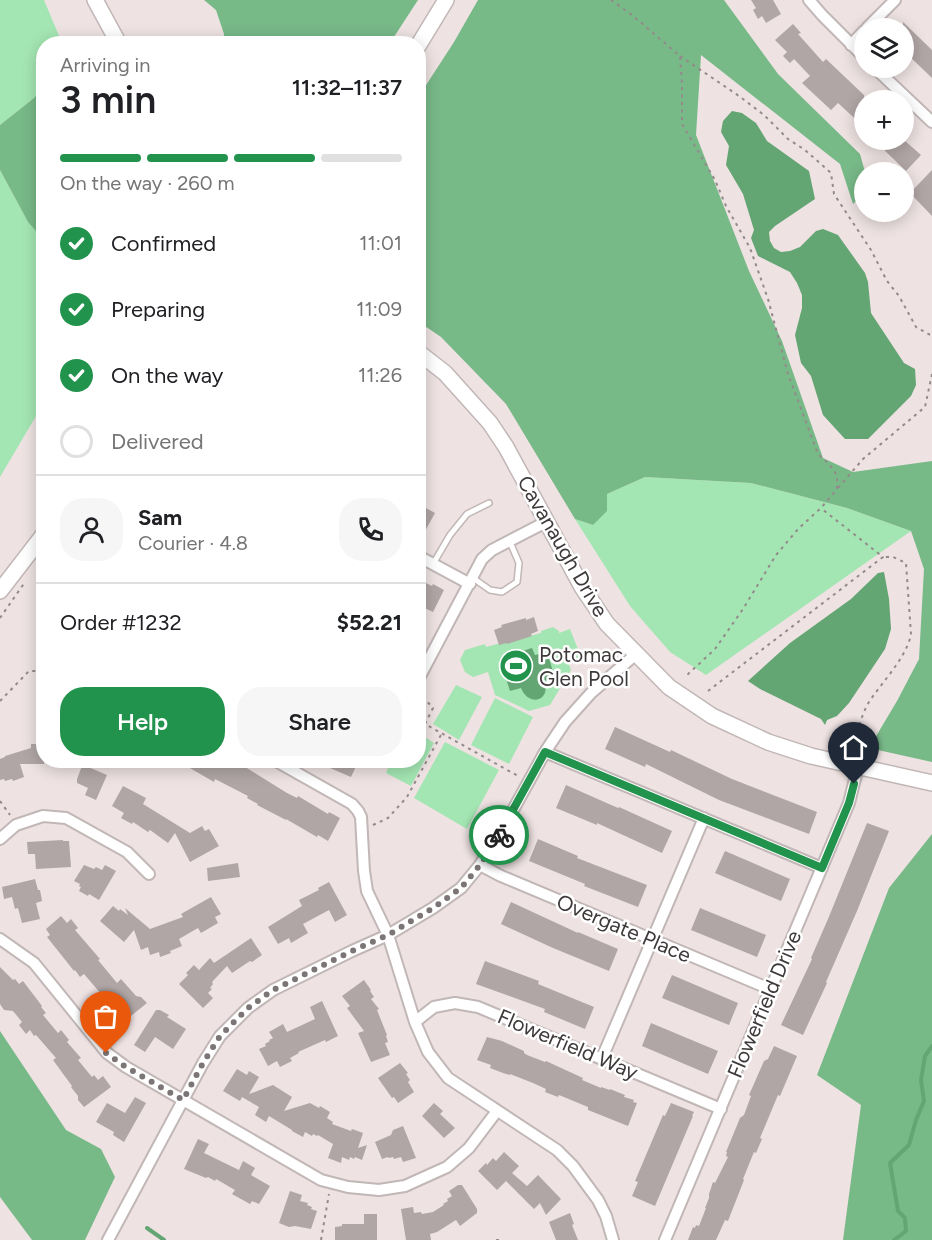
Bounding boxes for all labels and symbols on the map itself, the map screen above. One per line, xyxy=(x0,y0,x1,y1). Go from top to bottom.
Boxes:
street label: Cavanaugh Drive xyxy=(512,471,614,621)
place label: Potomac Glen Pool xyxy=(539,642,629,691)
sports icon: Potomac Glen Pool xyxy=(498,648,534,684)
pin xyxy=(828,722,879,784)
courier xyxy=(469,805,529,865)
street label: Overgate Place xyxy=(553,888,695,968)
street label: Flowerfield Drive xyxy=(722,927,806,1081)
pin xyxy=(80,991,131,1053)
street label: Flowerfield Way xyxy=(494,1003,642,1085)

